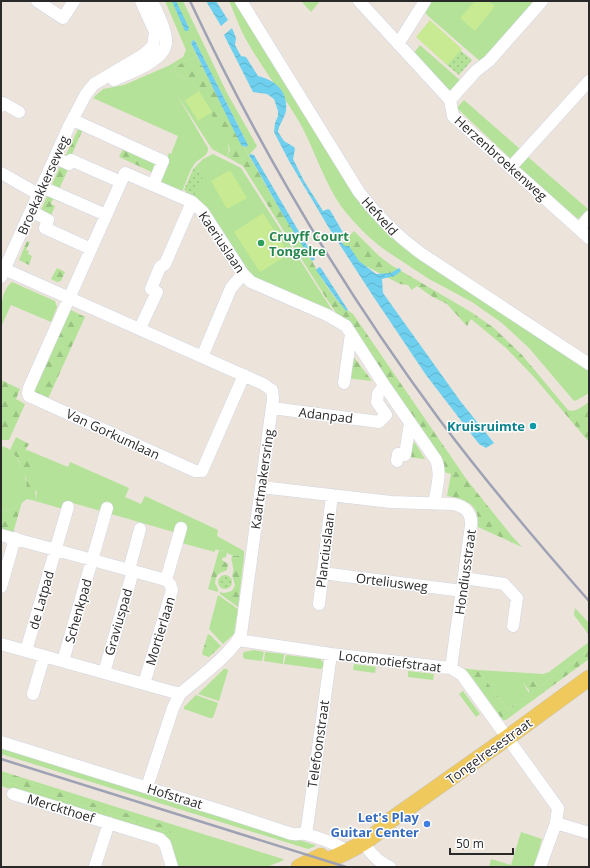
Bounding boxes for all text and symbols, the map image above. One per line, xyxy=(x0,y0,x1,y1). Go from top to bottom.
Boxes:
street label: Herzenbroekenweg xyxy=(451,112,551,204)
street label: Broekakkerseweg xyxy=(13,132,73,238)
street label: Hefveld xyxy=(358,193,402,239)
street label: Kaeriuslaan xyxy=(195,208,249,276)
place label: Cruyff Court Tongelre xyxy=(269,227,349,260)
marker: Cruyff Court Tongelre xyxy=(256,238,266,248)
street label: Adanpad xyxy=(298,403,354,427)
street label: Van Gorkumlaan xyxy=(63,404,163,464)
place label: Kruisruimte xyxy=(447,417,525,435)
marker: Kruisruimte xyxy=(528,421,538,431)
street label: Kaartmakersring xyxy=(246,428,278,530)
street label: Planciuslaan xyxy=(311,511,339,589)
street label: Hondiusstraat xyxy=(450,528,480,616)
street label: de Latpad xyxy=(24,568,58,632)
street label: Orteliusweg xyxy=(355,569,429,595)
street label: Schenkpad xyxy=(60,577,96,645)
street label: Graviuspad xyxy=(100,586,136,658)
street label: Mortierlaan xyxy=(141,594,179,668)
street label: Locomotiefstraat xyxy=(338,646,443,676)
street label: Telefoonstraat xyxy=(303,699,333,789)
street label: Tongelresestraat xyxy=(442,714,536,788)
street label: Hofstraat xyxy=(145,779,205,813)
street label: Merckthoef xyxy=(25,789,97,827)
place label: Let's Play Guitar Center xyxy=(331,808,420,841)
marker: Let's Play Guitar Center xyxy=(422,819,432,829)
scale bar xyxy=(450,830,513,856)
text: 50 m xyxy=(456,835,484,852)

